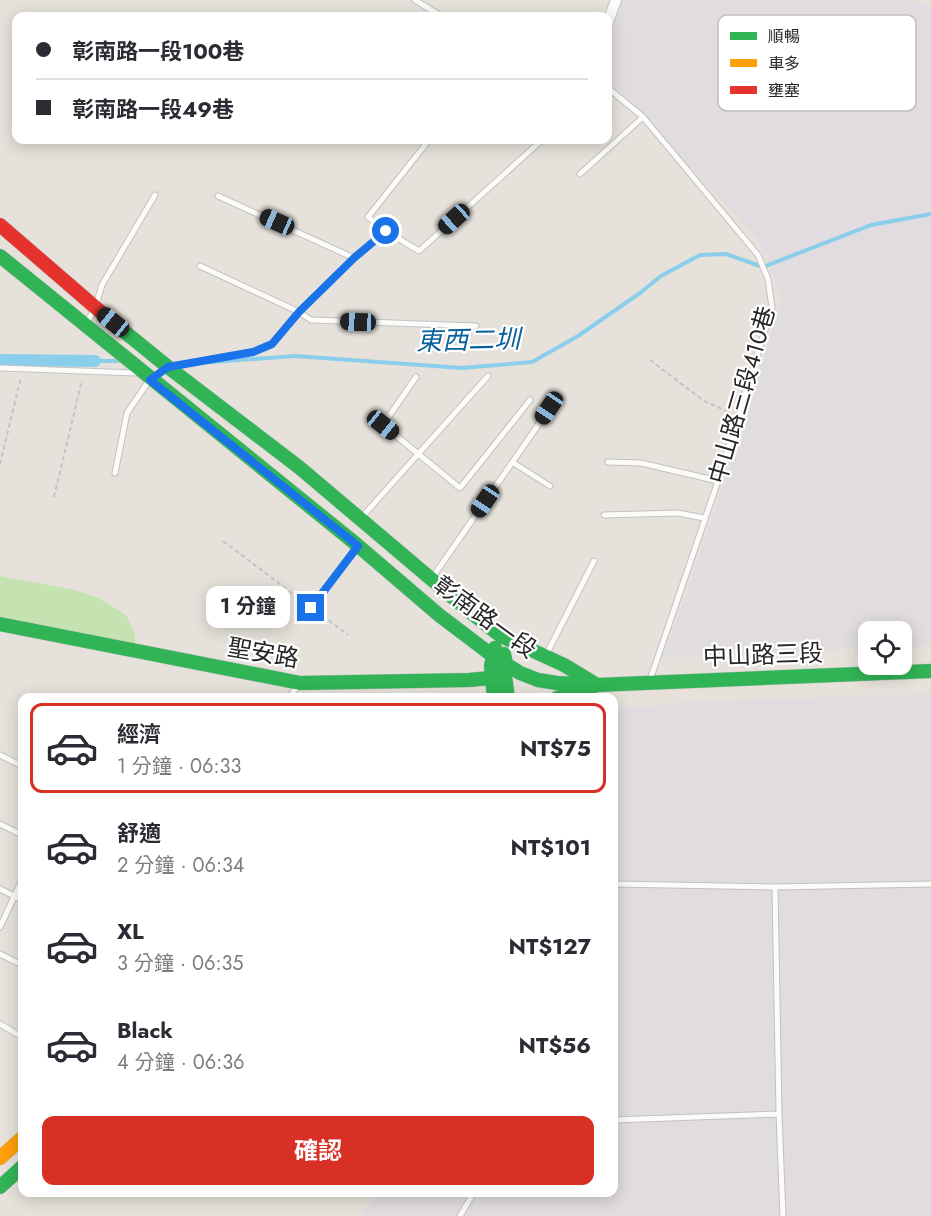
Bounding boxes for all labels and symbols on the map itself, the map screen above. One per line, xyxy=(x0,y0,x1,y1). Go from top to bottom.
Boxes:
legend xyxy=(718,15,916,111)
text: 順暢 xyxy=(768,25,800,48)
text: 車多 xyxy=(768,52,800,75)
text: 壅塞 xyxy=(768,79,800,102)
car xyxy=(435,200,473,238)
car xyxy=(257,206,297,238)
route start xyxy=(372,217,399,244)
street label: 中山路三段410巷 xyxy=(699,302,784,488)
car xyxy=(93,304,133,340)
car xyxy=(340,312,376,332)
water label: 東西二圳 xyxy=(416,320,524,360)
car xyxy=(531,388,567,428)
car xyxy=(363,407,403,443)
car xyxy=(467,481,503,521)
street label: 彰南路一段 xyxy=(426,567,544,666)
callout: 1 分鐘 xyxy=(206,587,290,629)
route end xyxy=(297,594,324,621)
street label: 聖安路 xyxy=(225,629,302,676)
street label: 中山路三段 xyxy=(702,635,824,674)

